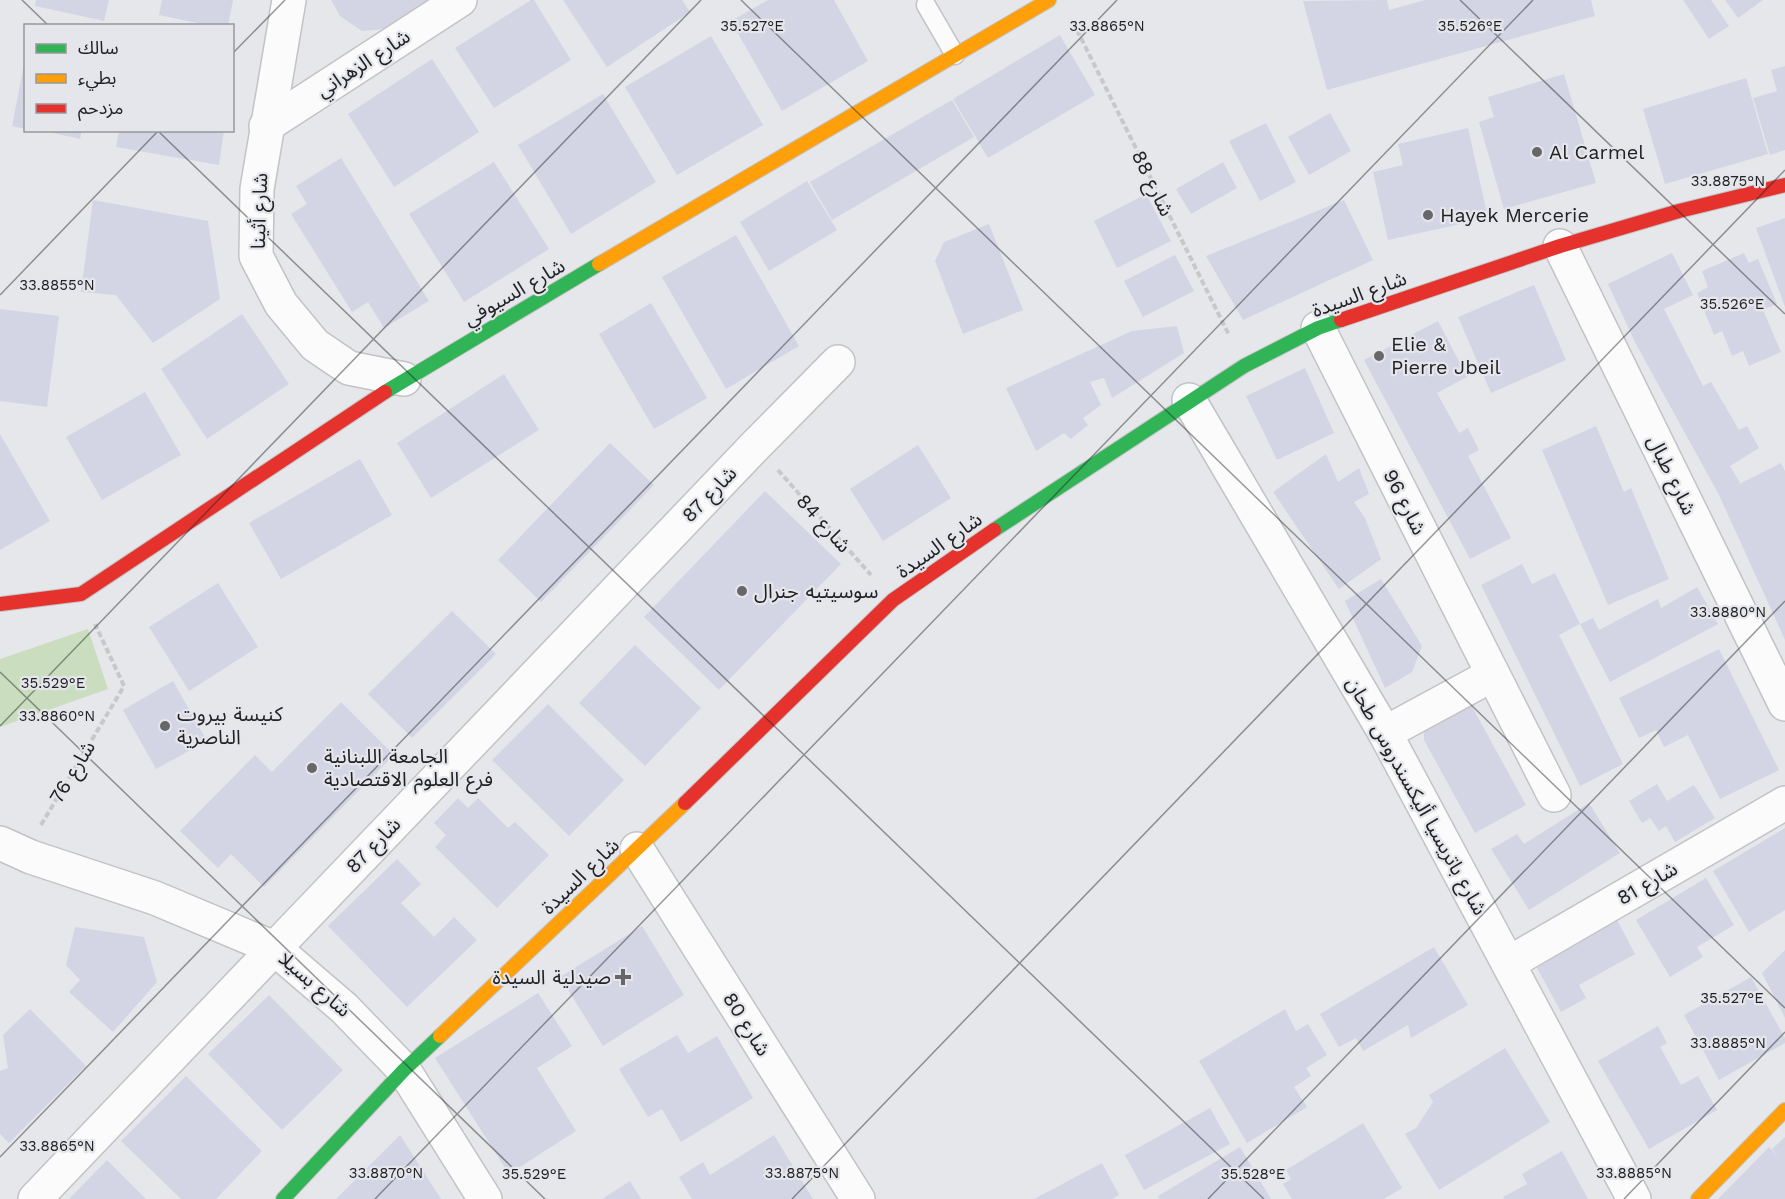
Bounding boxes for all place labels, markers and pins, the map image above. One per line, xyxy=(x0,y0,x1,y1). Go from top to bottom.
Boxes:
place label: Al Carmel xyxy=(1549,140,1644,164)
marker: Al Carmel xyxy=(1530,145,1544,159)
place label: Hayek Mercerie xyxy=(1440,203,1589,227)
marker: Hayek Mercerie xyxy=(1421,208,1435,222)
place label: Elie & Pierre Jbeil xyxy=(1391,332,1501,379)
marker: Elie & Pierre Jbeil xyxy=(1372,349,1386,363)
place label: سوسيتيه جنرال xyxy=(754,579,878,603)
marker: سوسيتيه جنرال xyxy=(735,584,749,598)
place label: كنيسة بيروت الناصرية xyxy=(177,702,283,749)
marker: كنيسة بيروت الناصرية xyxy=(158,719,172,733)
place label: الجامعة اللبنانية فرع العلوم الاقتصادية xyxy=(324,744,493,794)
marker: الجامعة اللبنانية فرع العلوم الاقتصادية xyxy=(305,761,319,775)
place label: صيدلية السيدة xyxy=(492,965,611,989)
marker: صيدلية السيدة xyxy=(616,970,630,984)

